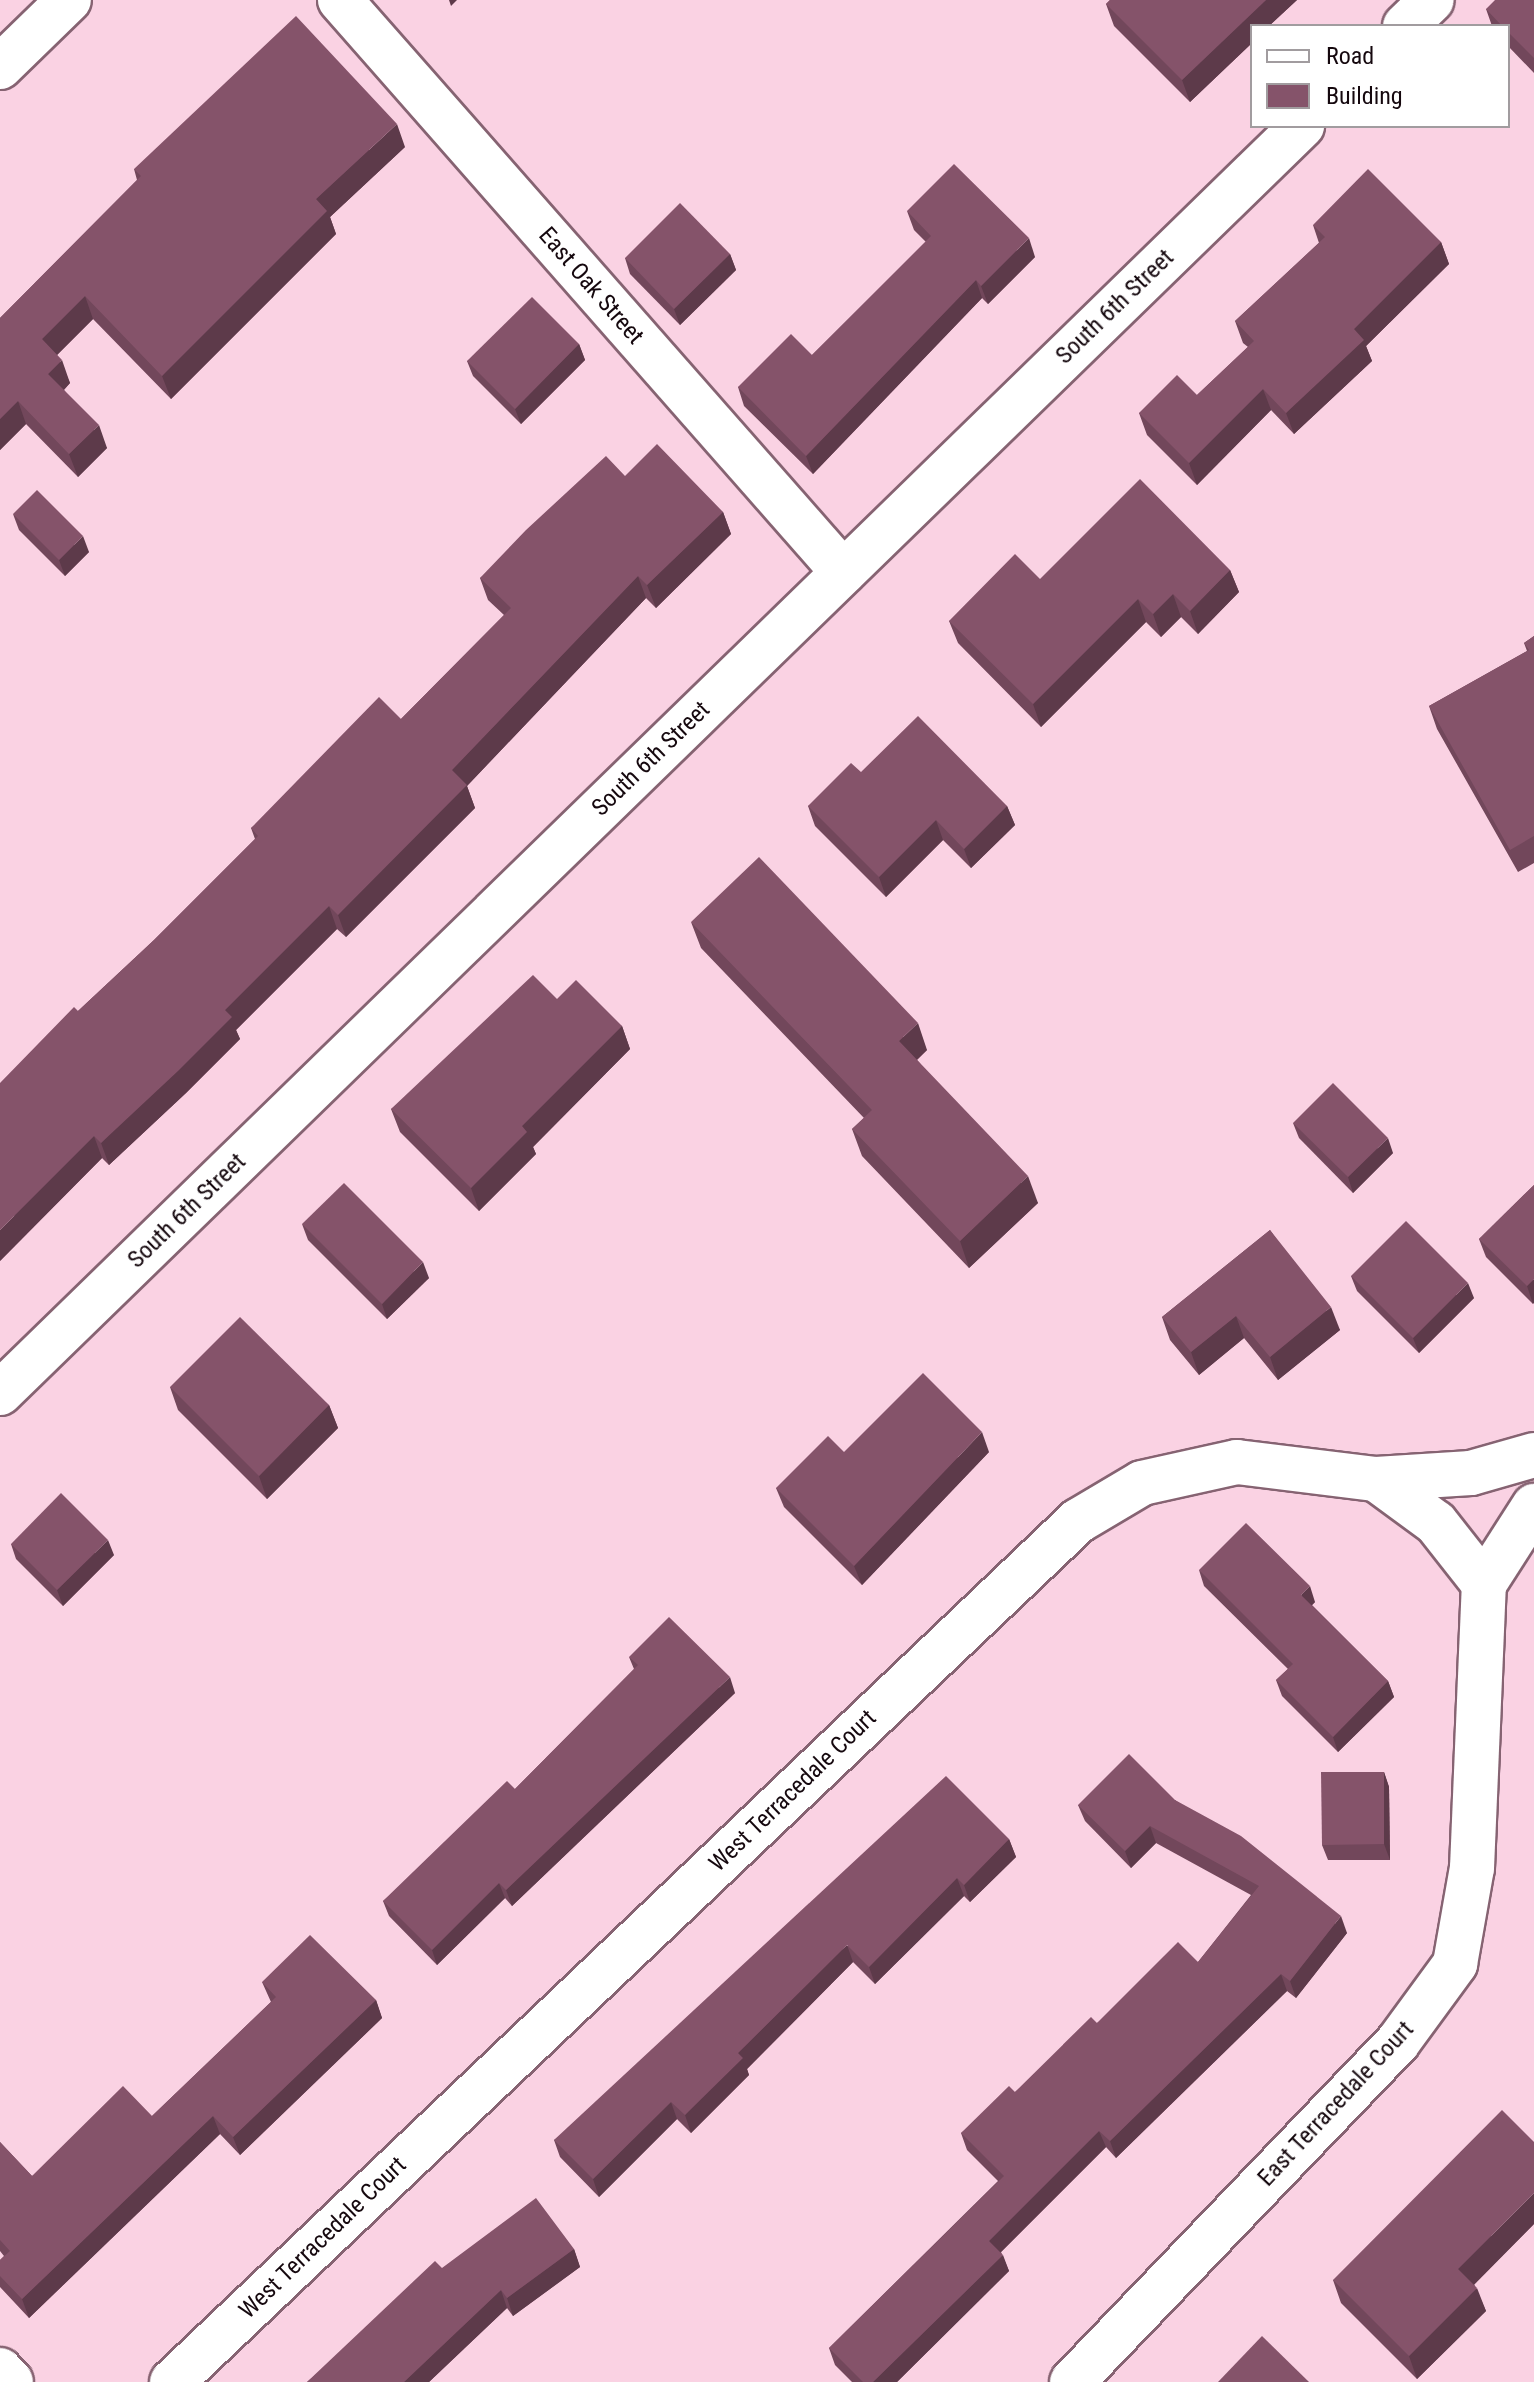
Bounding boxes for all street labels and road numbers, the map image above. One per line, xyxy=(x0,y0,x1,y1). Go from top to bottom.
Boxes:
street label: East Oak Street xyxy=(532,222,650,350)
street label: South 6th Street xyxy=(1050,244,1180,370)
street label: South 6th Street xyxy=(586,696,716,822)
street label: South 6th Street xyxy=(122,1148,252,1274)
street label: West Terracedale Court xyxy=(703,1704,883,1878)
street label: East Terracedale Court xyxy=(1252,2015,1420,2193)
street label: West Terracedale Court xyxy=(233,2151,413,2325)

